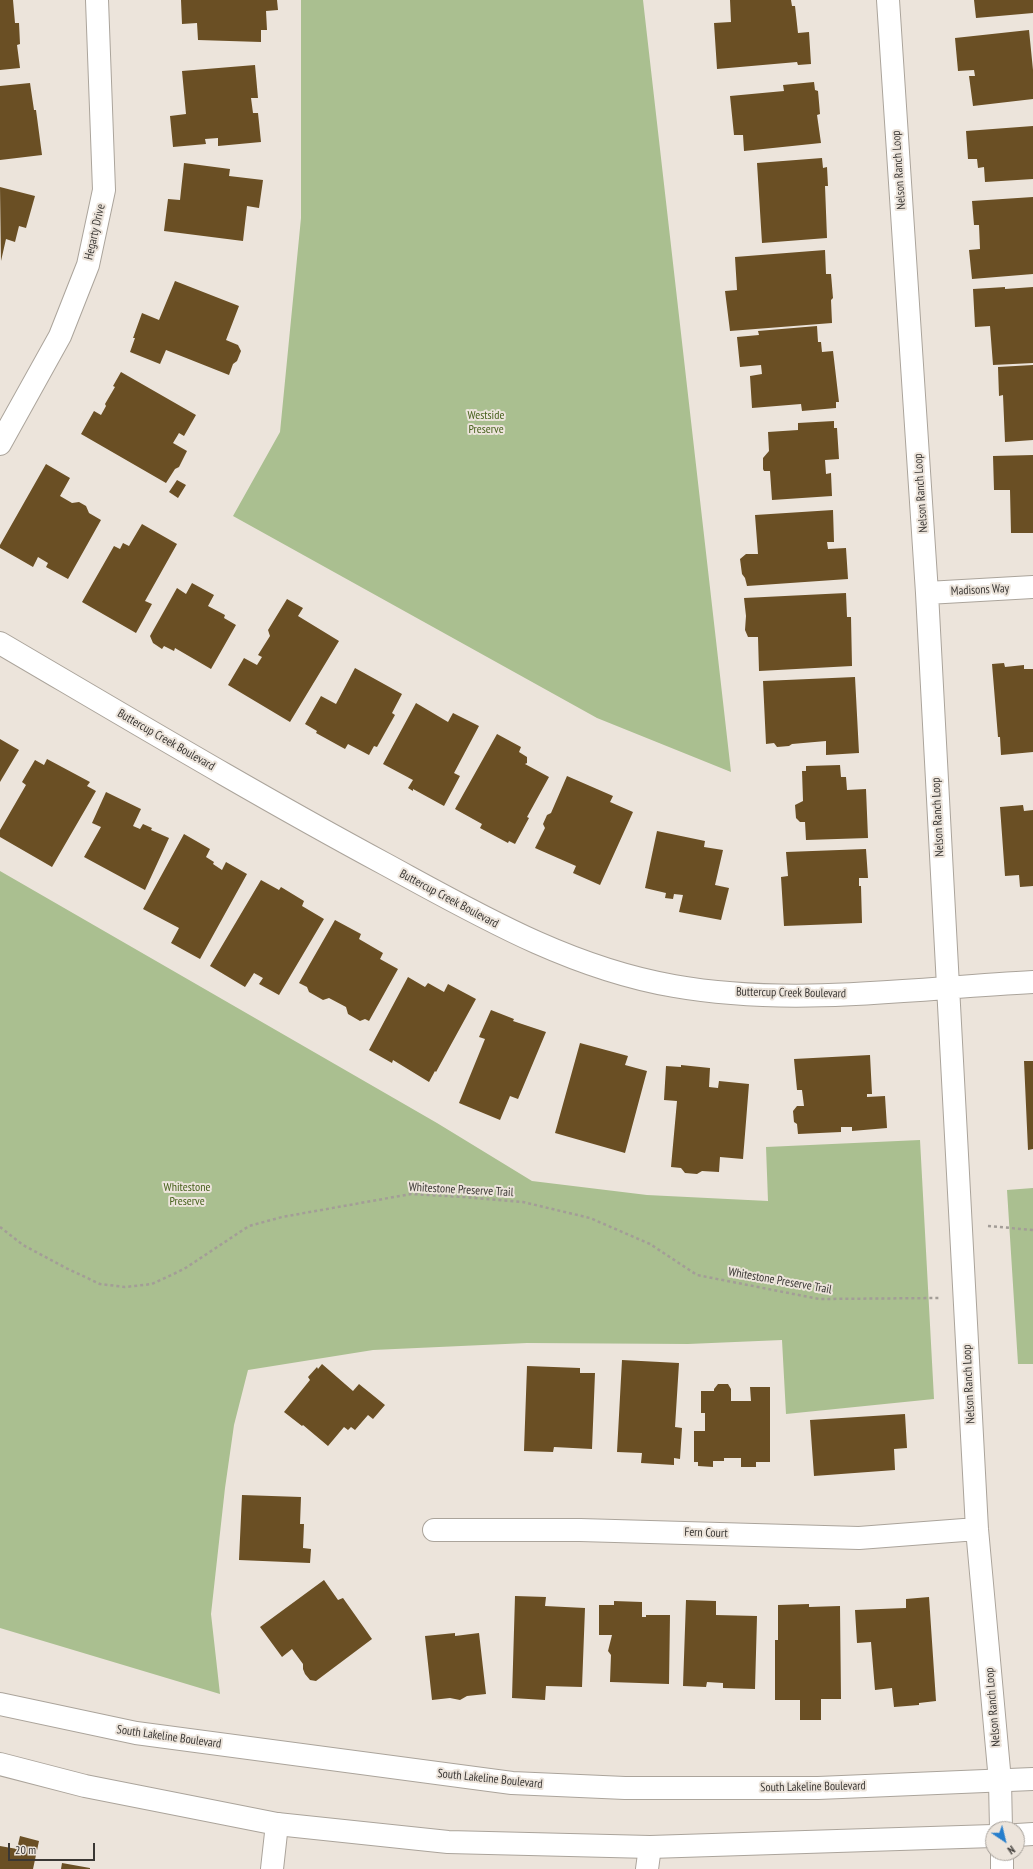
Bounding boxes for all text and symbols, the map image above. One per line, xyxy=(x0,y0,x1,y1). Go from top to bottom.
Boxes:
street label: Nelson Ranch Loop xyxy=(889,130,909,210)
street label: Hegarty Drive xyxy=(82,203,108,261)
park label: Westside Preserve xyxy=(468,409,504,437)
street label: Nelson Ranch Loop xyxy=(911,453,931,533)
street label: Madisons Way xyxy=(951,581,1009,599)
street label: Buttercup Creek Boulevard xyxy=(115,706,217,774)
street label: Nelson Ranch Loop xyxy=(929,777,947,857)
street label: Buttercup Creek Boulevard xyxy=(397,867,501,931)
street label: Buttercup Creek Boulevard xyxy=(736,985,846,1001)
street label: Whitestone Preserve Trail xyxy=(408,1180,514,1200)
park label: Whitestone Preserve xyxy=(164,1181,210,1209)
street label: Whitestone Preserve Trail xyxy=(727,1265,833,1297)
street label: Nelson Ranch Loop xyxy=(960,1344,978,1424)
street label: Fern Court xyxy=(684,1525,728,1541)
street label: Nelson Ranch Loop xyxy=(982,1667,1004,1747)
street label: South Lakeline Boulevard xyxy=(116,1723,222,1751)
street label: South Lakeline Boulevard xyxy=(437,1766,543,1792)
street label: South Lakeline Boulevard xyxy=(760,1779,866,1795)
north arrow xyxy=(985,1821,1025,1861)
scale bar xyxy=(10,1835,97,1861)
text: 20 m xyxy=(15,1842,36,1857)
text: N xyxy=(1005,1843,1018,1857)

